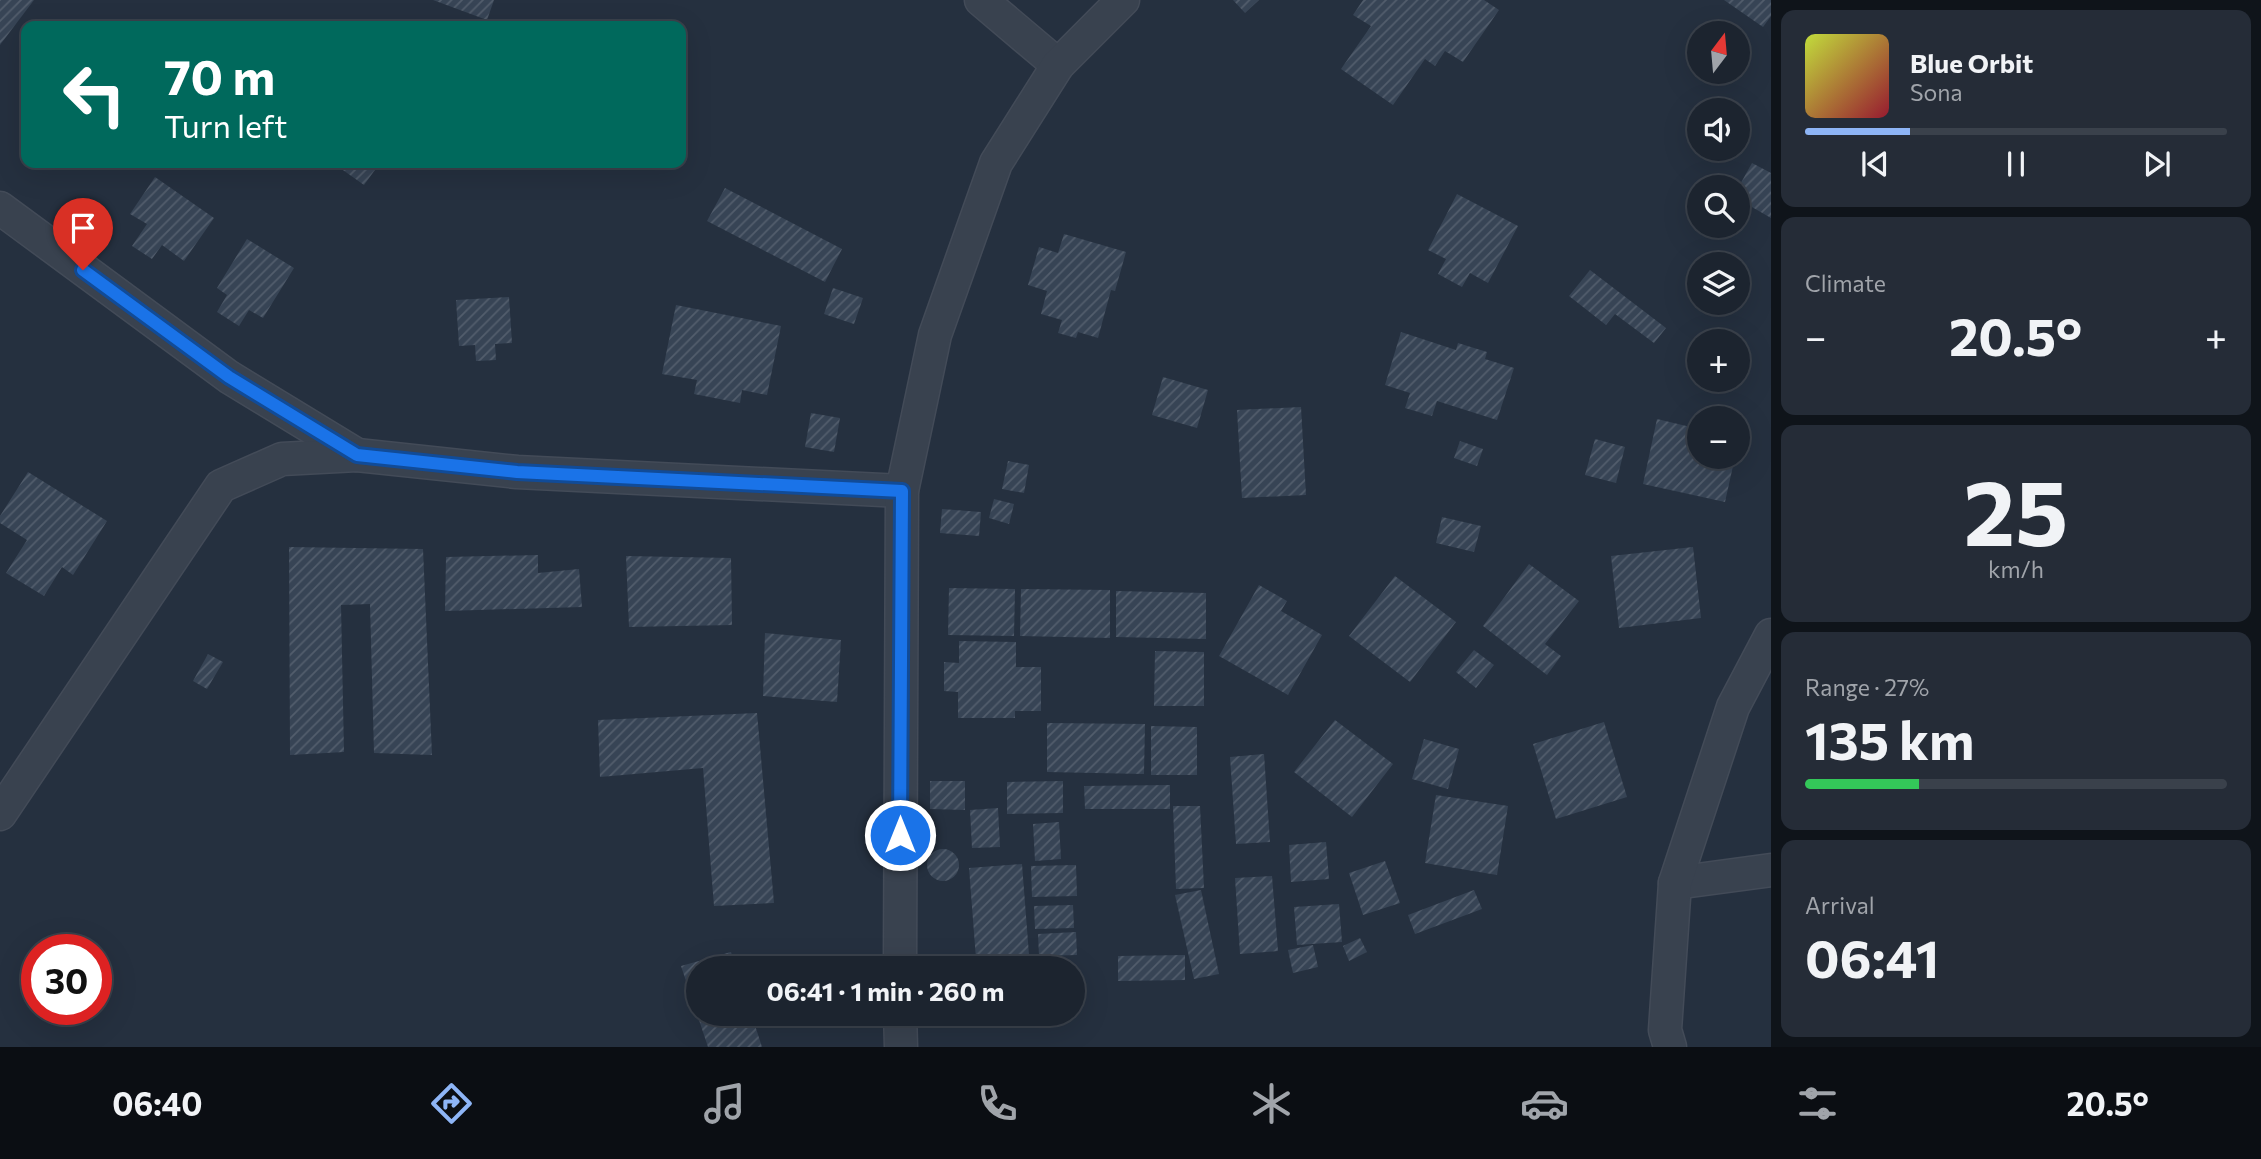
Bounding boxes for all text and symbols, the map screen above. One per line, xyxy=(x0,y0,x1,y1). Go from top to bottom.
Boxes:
north arrow xyxy=(1687,21,1750,84)
map controls xyxy=(1687,21,1750,469)
text: 70 m xyxy=(164,45,275,105)
text: Blue Orbit xyxy=(1910,47,2033,78)
icon: left xyxy=(49,49,140,140)
text: Sona xyxy=(1910,78,1962,106)
button: sound xyxy=(1687,98,1750,161)
text: Turn left xyxy=(164,105,288,145)
icon: previous xyxy=(1856,145,1894,183)
icon: pause xyxy=(1997,145,2035,183)
icon: next xyxy=(2138,145,2176,183)
button: search xyxy=(1687,175,1750,238)
pin xyxy=(53,198,113,270)
icon: arrive xyxy=(64,209,102,247)
button: layers xyxy=(1687,252,1750,315)
text: Climate xyxy=(1805,269,1886,297)
text: 20.5° xyxy=(1949,303,2082,367)
text: − xyxy=(1805,312,1827,359)
text: + xyxy=(2205,312,2227,359)
button: + xyxy=(1687,329,1750,392)
button: − xyxy=(1687,406,1750,469)
text: 25 xyxy=(1964,453,2068,565)
text: km/h xyxy=(1988,555,2044,583)
text: Range · 27% xyxy=(1805,673,1929,701)
text: 135 km xyxy=(1805,707,1974,771)
position arrow xyxy=(863,798,937,872)
text: Arrival xyxy=(1805,891,1875,919)
text: 06:41 xyxy=(1805,925,1939,989)
speed limit sign: 30 xyxy=(21,934,112,1025)
text: 06:41 · 1 min · 260 m xyxy=(766,975,1005,1006)
icon: directions xyxy=(427,1079,476,1128)
icon: music xyxy=(700,1079,749,1128)
icon: phone xyxy=(973,1079,1022,1128)
icon: climate xyxy=(1247,1079,1296,1128)
icon: car xyxy=(1520,1079,1569,1128)
icon: filters xyxy=(1793,1079,1842,1128)
text: 06:40 xyxy=(112,1083,203,1123)
text: 20.5° xyxy=(2067,1083,2149,1123)

